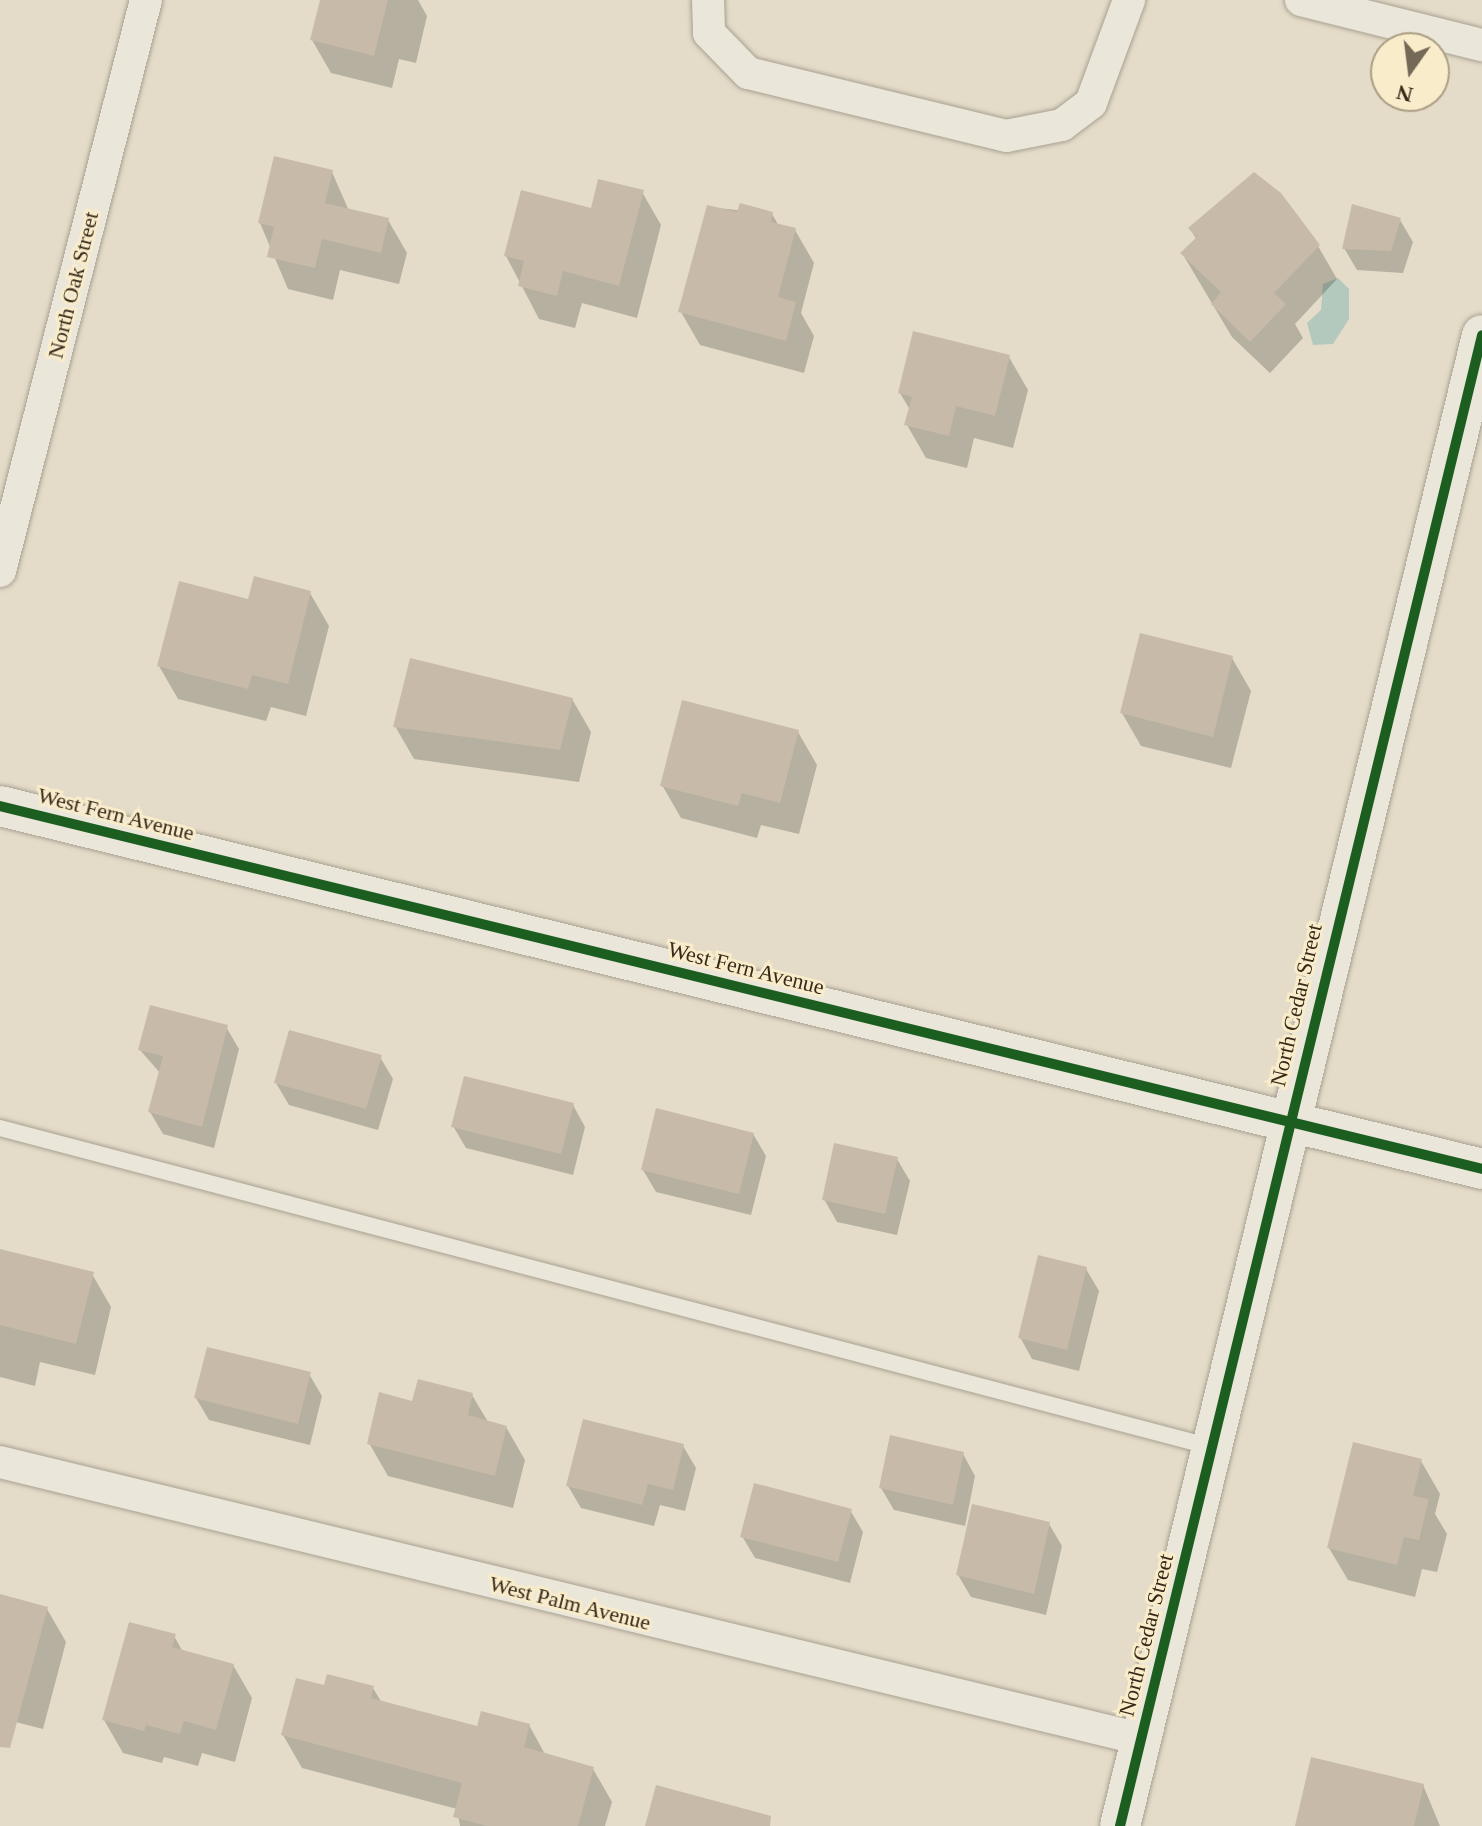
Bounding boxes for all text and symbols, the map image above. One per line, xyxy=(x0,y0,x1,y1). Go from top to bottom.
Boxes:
north arrow xyxy=(1370,32,1450,112)
text: N xyxy=(1394,80,1415,108)
street label: North Oak Street xyxy=(42,209,104,361)
street label: West Fern Avenue xyxy=(34,782,198,846)
street label: North Cedar Street xyxy=(1264,921,1328,1089)
street label: West Fern Avenue xyxy=(664,936,828,1000)
street label: North Cedar Street xyxy=(1113,1551,1179,1719)
street label: West Palm Avenue xyxy=(486,1570,654,1636)

